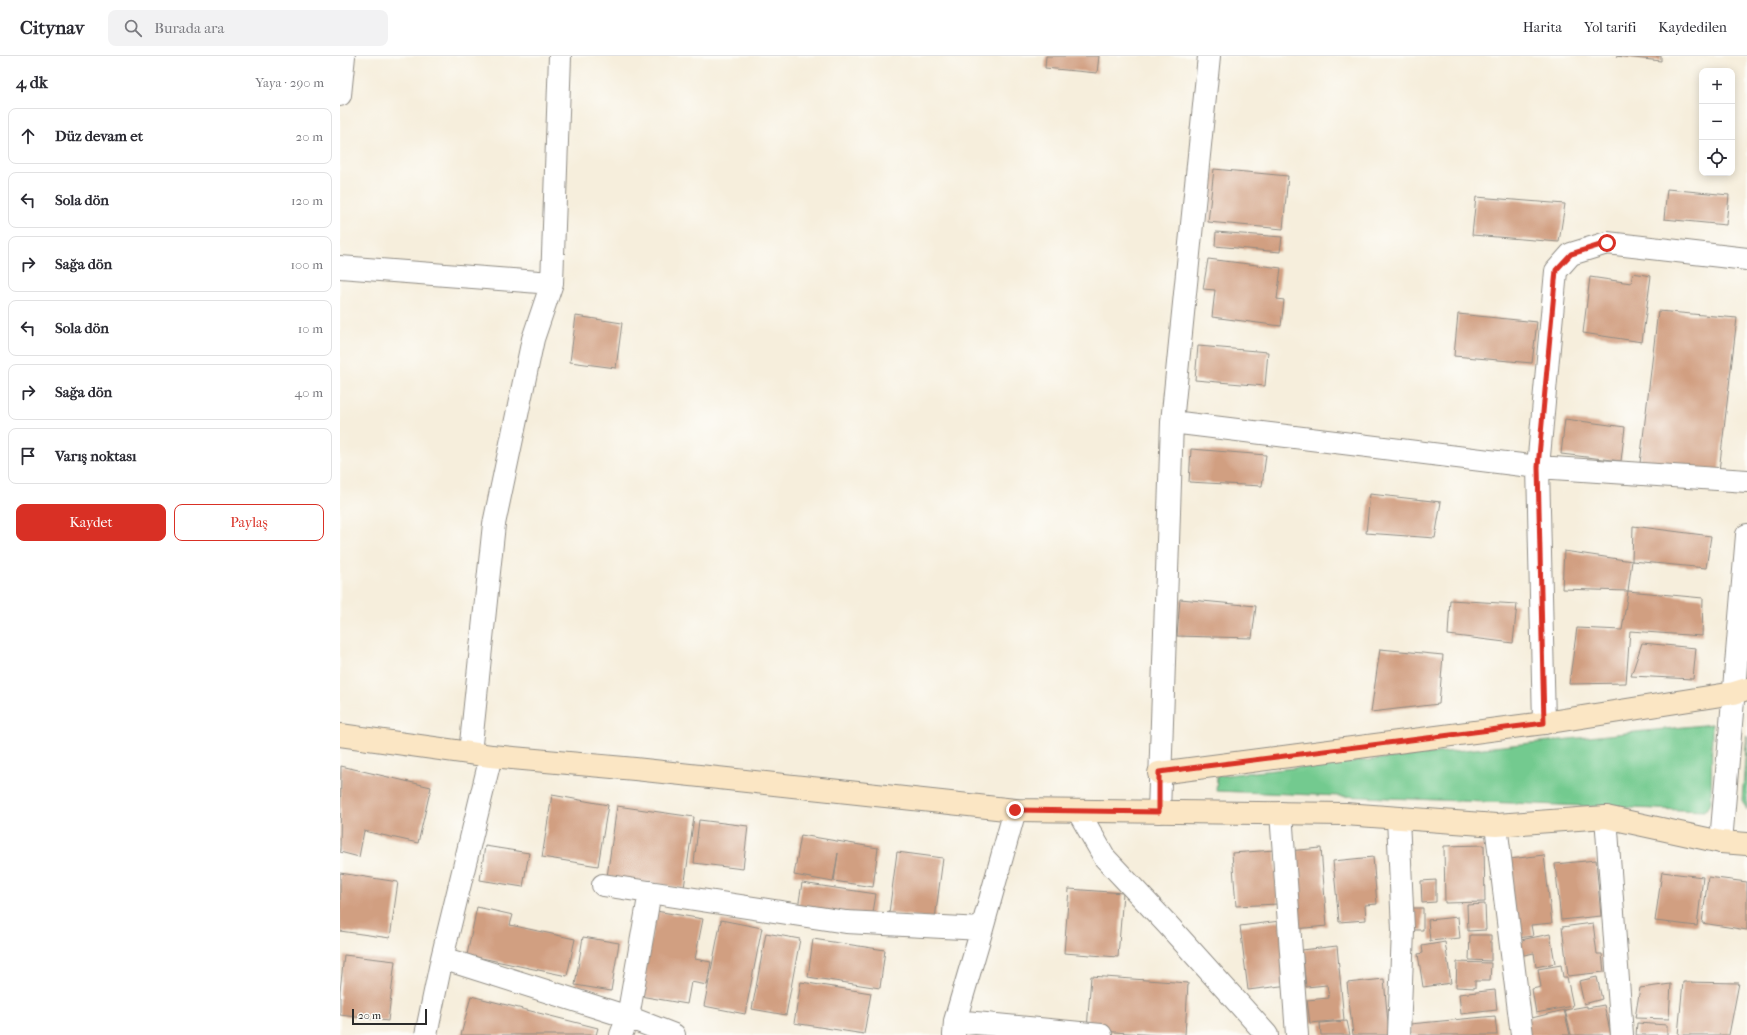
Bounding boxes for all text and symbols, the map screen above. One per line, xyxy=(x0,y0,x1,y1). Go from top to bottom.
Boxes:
search box xyxy=(108,10,388,46)
text: Citynav xyxy=(20,17,84,39)
icon: search xyxy=(122,17,144,39)
text: Burada ara xyxy=(154,19,224,37)
text: Harita xyxy=(1523,19,1562,36)
text: Yol tarifi xyxy=(1584,19,1636,36)
text: Kaydedilen xyxy=(1658,19,1727,36)
map controls xyxy=(1699,68,1735,176)
button: + xyxy=(1699,68,1735,104)
text: 4 dk xyxy=(16,72,48,92)
text: Yaya · 290 m xyxy=(255,75,324,90)
button: − xyxy=(1699,104,1735,140)
icon: ahead xyxy=(17,125,39,147)
text: Düz devam et xyxy=(55,127,143,145)
text: 20 m xyxy=(296,129,323,144)
button: locate xyxy=(1699,140,1735,176)
icon: left xyxy=(17,189,39,211)
text: Sola dön xyxy=(55,191,109,209)
text: 120 m xyxy=(291,193,323,208)
route start xyxy=(1598,234,1616,252)
icon: right xyxy=(17,253,39,275)
text: Sağa dön xyxy=(55,255,112,273)
text: 100 m xyxy=(290,257,323,272)
icon: left xyxy=(17,317,39,339)
text: Sola dön xyxy=(55,319,109,337)
text: 10 m xyxy=(298,321,323,336)
icon: right xyxy=(17,381,39,403)
text: Sağa dön xyxy=(55,383,112,401)
text: 40 m xyxy=(295,385,323,400)
icon: arrive xyxy=(17,445,39,467)
text: Varış noktası xyxy=(55,447,136,465)
button: Kaydet xyxy=(16,504,166,541)
button: Paylaş xyxy=(174,504,324,541)
route end xyxy=(1006,801,1024,819)
scale bar xyxy=(352,1007,427,1026)
text: 20 m xyxy=(358,1009,381,1022)

